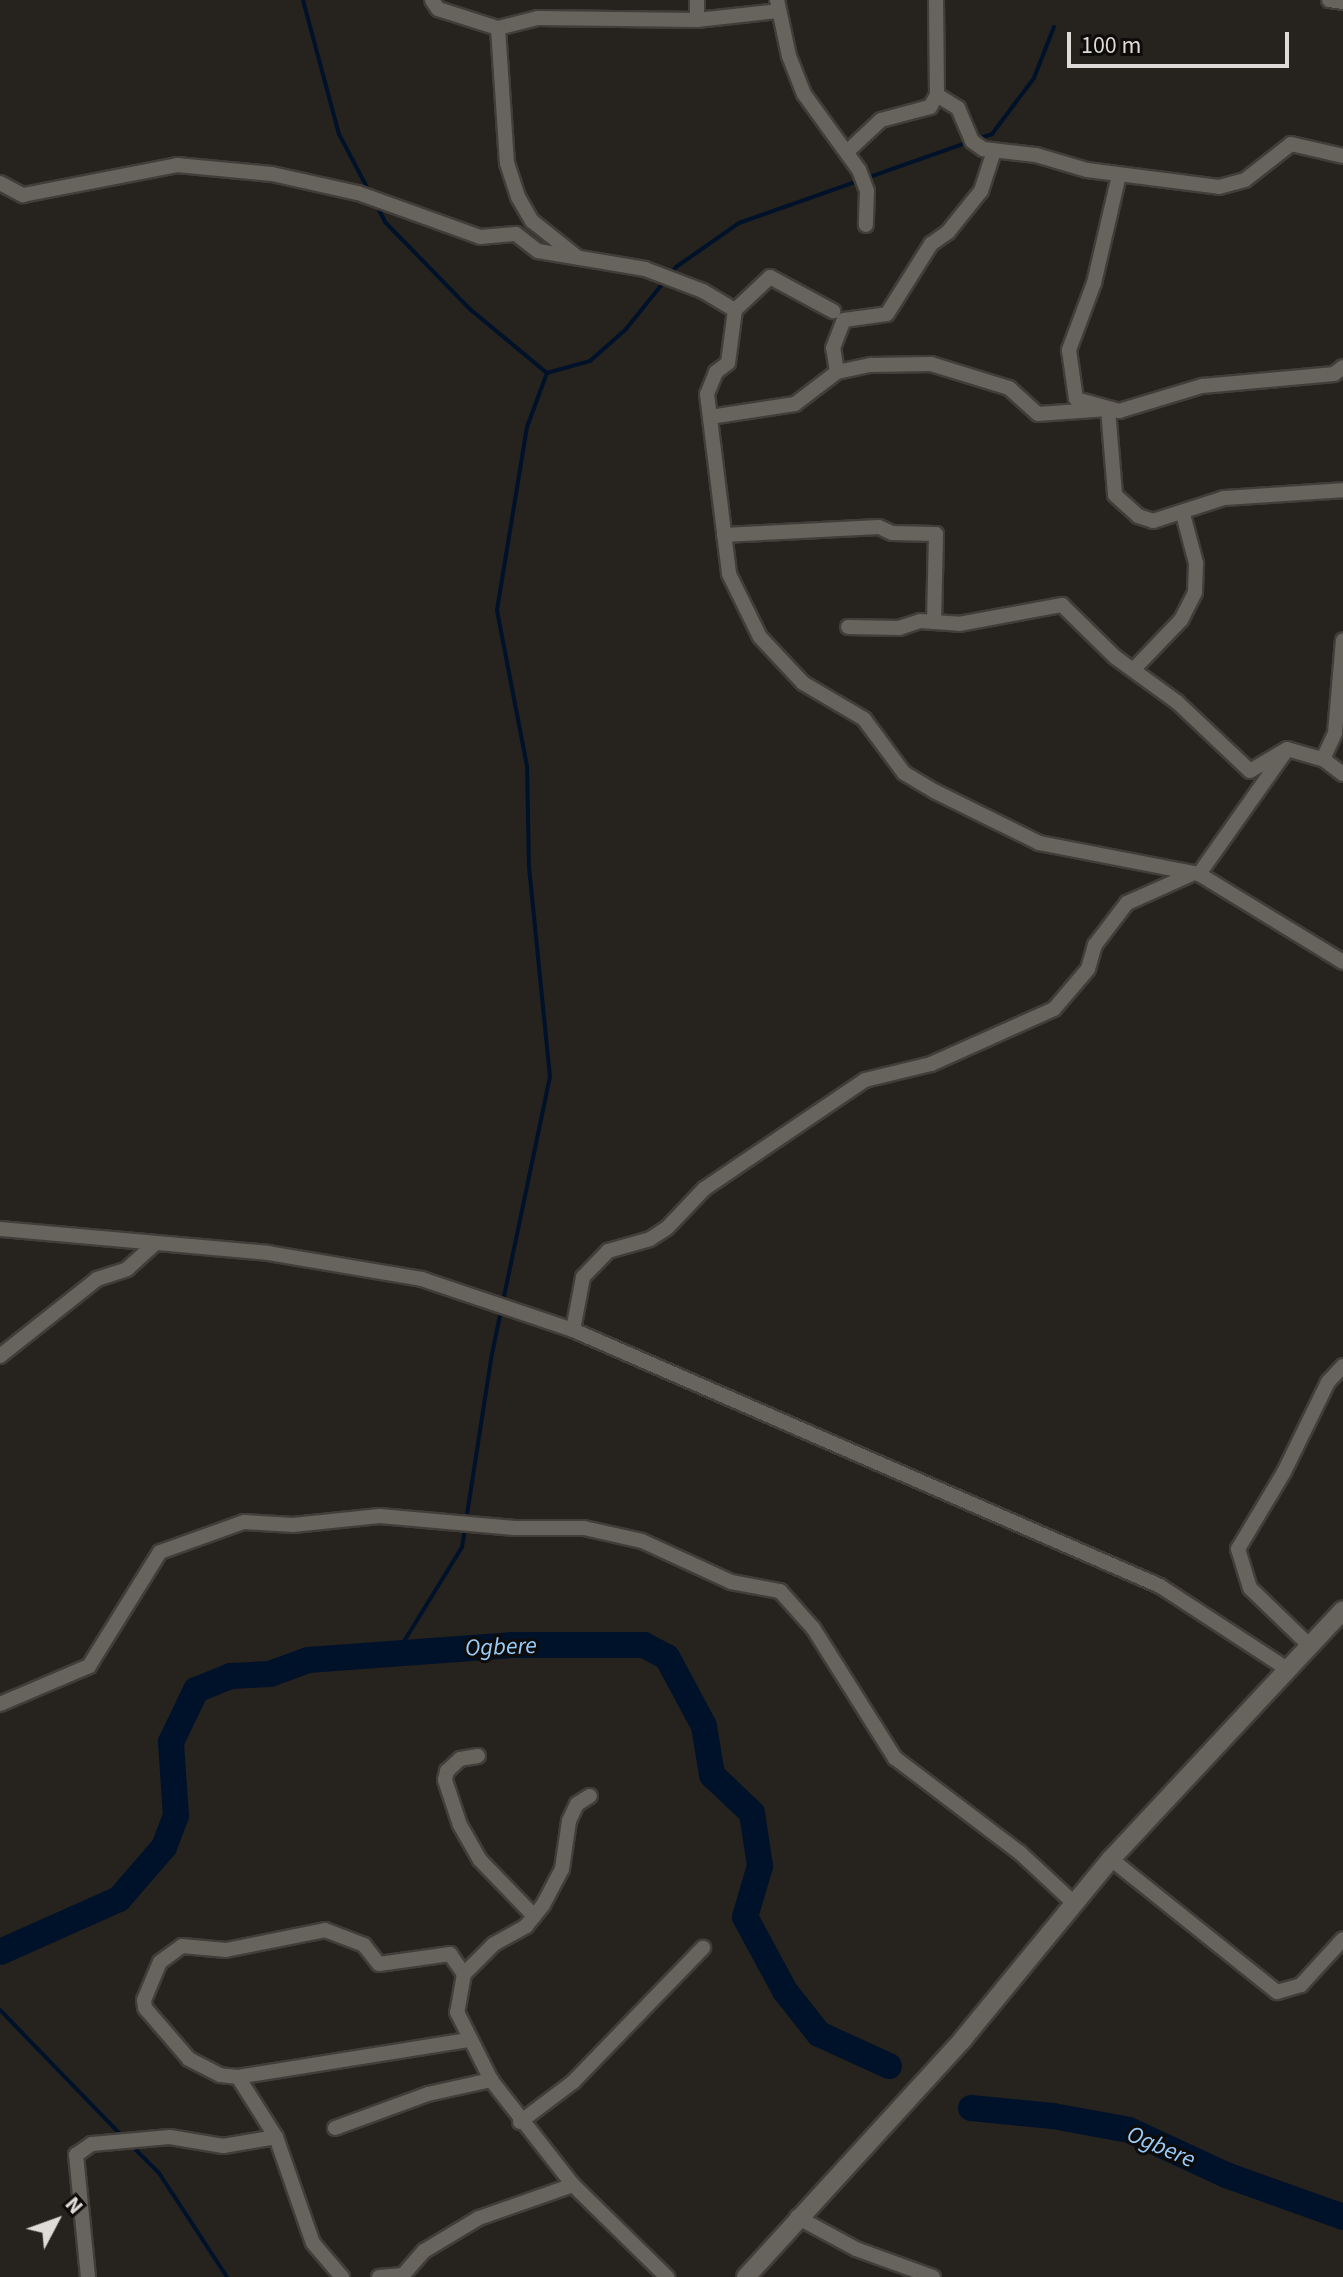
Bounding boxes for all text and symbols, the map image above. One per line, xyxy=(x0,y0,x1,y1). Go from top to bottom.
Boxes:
scale bar xyxy=(1071,16,1293,66)
text: 100 m xyxy=(1081,28,1141,63)
water label: Ogbere xyxy=(465,1631,537,1663)
water label: Ogbere xyxy=(1122,2120,1200,2174)
north arrow xyxy=(16,2181,96,2261)
text: N xyxy=(57,2189,91,2221)

